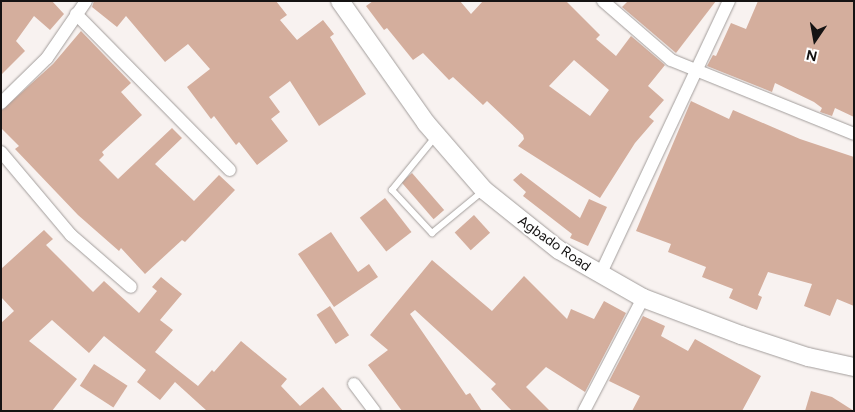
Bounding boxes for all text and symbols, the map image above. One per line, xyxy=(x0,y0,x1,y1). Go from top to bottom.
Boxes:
north arrow xyxy=(790,15,840,65)
text: N xyxy=(805,46,819,65)
street label: Agbado Road xyxy=(514,213,594,275)

